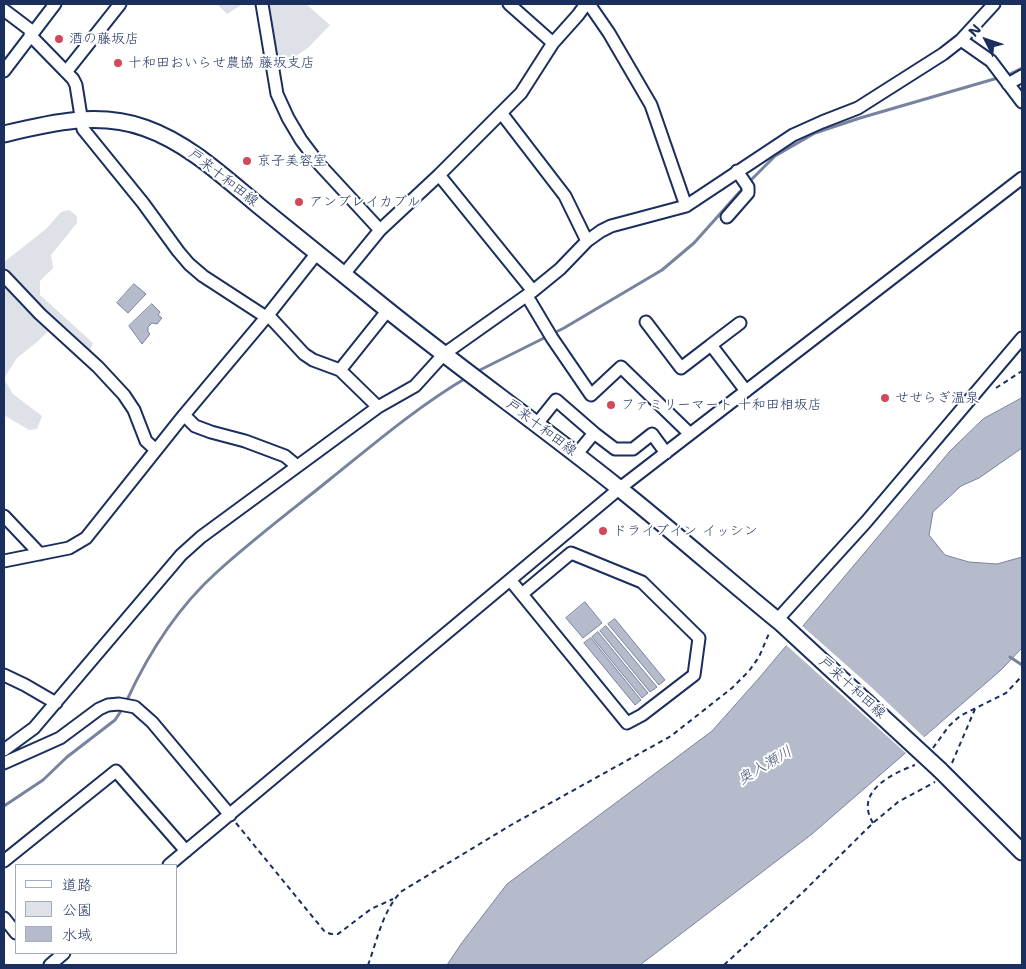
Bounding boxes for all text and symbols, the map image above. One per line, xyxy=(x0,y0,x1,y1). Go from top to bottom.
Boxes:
north arrow xyxy=(961,15,1011,65)
text: N xyxy=(964,20,985,40)
place label: 酒の藤坂店 xyxy=(69,31,139,47)
marker: 酒の藤坂店 xyxy=(53,33,65,45)
place label: 十和田おいらせ農協 藤坂支店 xyxy=(128,55,315,71)
marker: 十和田おいらせ農協 藤坂支店 xyxy=(112,57,124,69)
street label: 戸来十和田線 xyxy=(185,146,261,210)
place label: 京子美容室 xyxy=(257,153,327,169)
marker: 京子美容室 xyxy=(241,155,253,167)
place label: アンブレイカブル xyxy=(309,194,421,210)
marker: アンブレイカブル xyxy=(293,196,305,208)
place label: せせらぎ温泉 xyxy=(895,390,979,406)
marker: せせらぎ温泉 xyxy=(879,392,891,404)
street label: 戸来十和田線 xyxy=(502,396,580,460)
place label: ファミリーマート 十和田相坂店 xyxy=(621,397,822,413)
marker: ファミリーマート 十和田相坂店 xyxy=(605,399,617,411)
place label: ドライブイン イッシン xyxy=(613,523,758,539)
marker: ドライブイン イッシン xyxy=(597,525,609,537)
street label: 戸来十和田線 xyxy=(815,654,889,722)
water label: 奥入瀬川 xyxy=(735,743,795,789)
legend xyxy=(15,864,178,954)
text: 道路 xyxy=(62,875,92,895)
text: 公園 xyxy=(62,900,92,920)
text: 水域 xyxy=(62,925,92,945)

